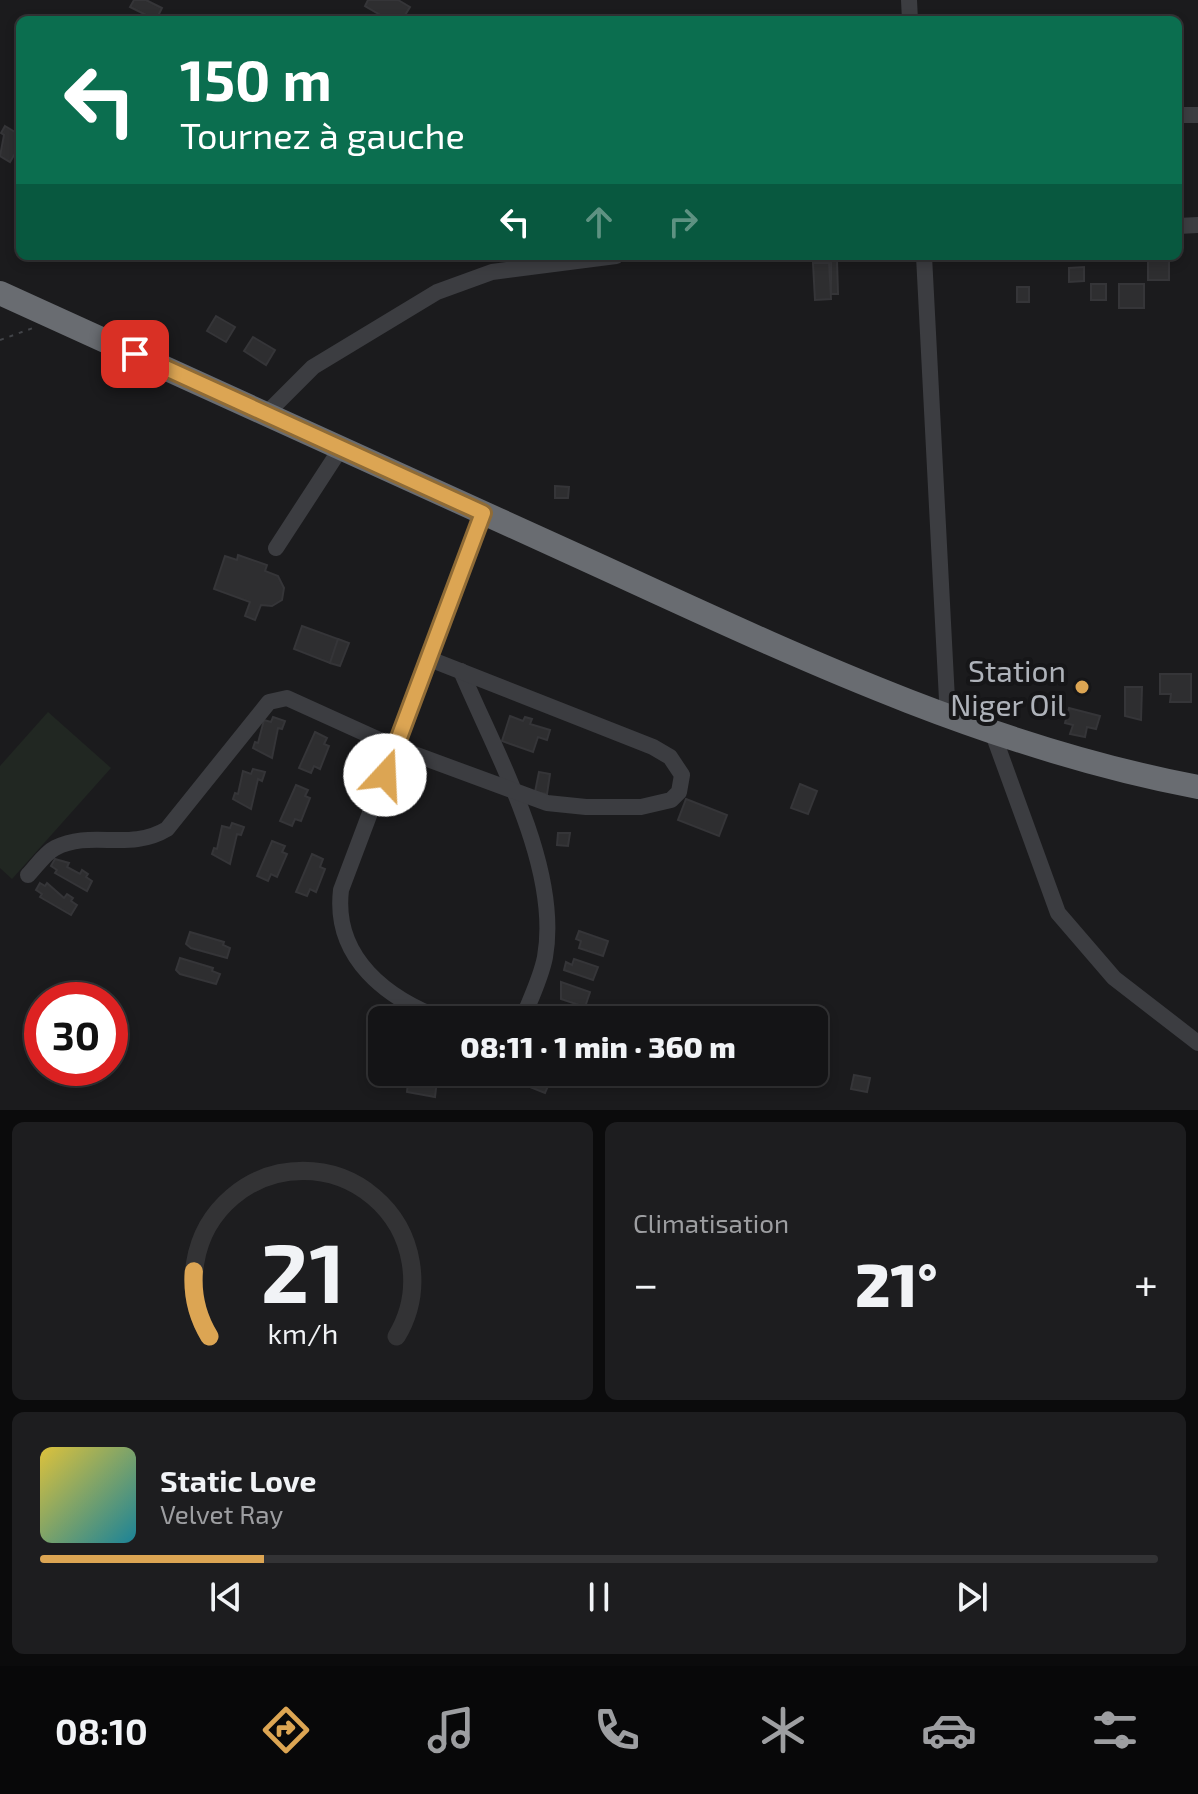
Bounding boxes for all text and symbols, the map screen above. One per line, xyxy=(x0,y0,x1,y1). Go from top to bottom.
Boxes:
text: 150 m xyxy=(180,45,332,112)
icon: left xyxy=(48,48,152,152)
text: Tournez à gauche xyxy=(180,113,465,156)
icon: left xyxy=(493,200,537,244)
icon: ahead xyxy=(577,200,621,244)
icon: right xyxy=(661,200,705,244)
pin xyxy=(101,320,169,388)
icon: arrive xyxy=(113,332,157,376)
place label: Station Niger Oil xyxy=(950,652,1066,722)
marker: Station Niger Oil xyxy=(1073,678,1091,696)
position arrow xyxy=(343,733,427,817)
speed limit sign: 30 xyxy=(24,982,128,1086)
text: 08:11 · 1 min · 360 m xyxy=(460,1028,736,1064)
text: Climatisation xyxy=(633,1207,789,1238)
text: 21 xyxy=(260,1220,345,1320)
text: 21° xyxy=(855,1247,938,1319)
text: − xyxy=(633,1256,659,1309)
text: + xyxy=(1134,1256,1158,1309)
text: km/h xyxy=(267,1315,338,1350)
text: Static Love xyxy=(160,1462,316,1498)
text: Velvet Ray xyxy=(160,1498,283,1529)
icon: previous xyxy=(204,1575,248,1619)
icon: pause xyxy=(577,1575,621,1619)
icon: next xyxy=(950,1575,994,1619)
icon: directions xyxy=(258,1702,314,1758)
icon: music xyxy=(423,1702,479,1758)
icon: phone xyxy=(589,1702,645,1758)
icon: climate xyxy=(755,1702,811,1758)
icon: car xyxy=(921,1702,977,1758)
icon: filters xyxy=(1087,1702,1143,1758)
text: 08:10 xyxy=(55,1709,148,1752)

